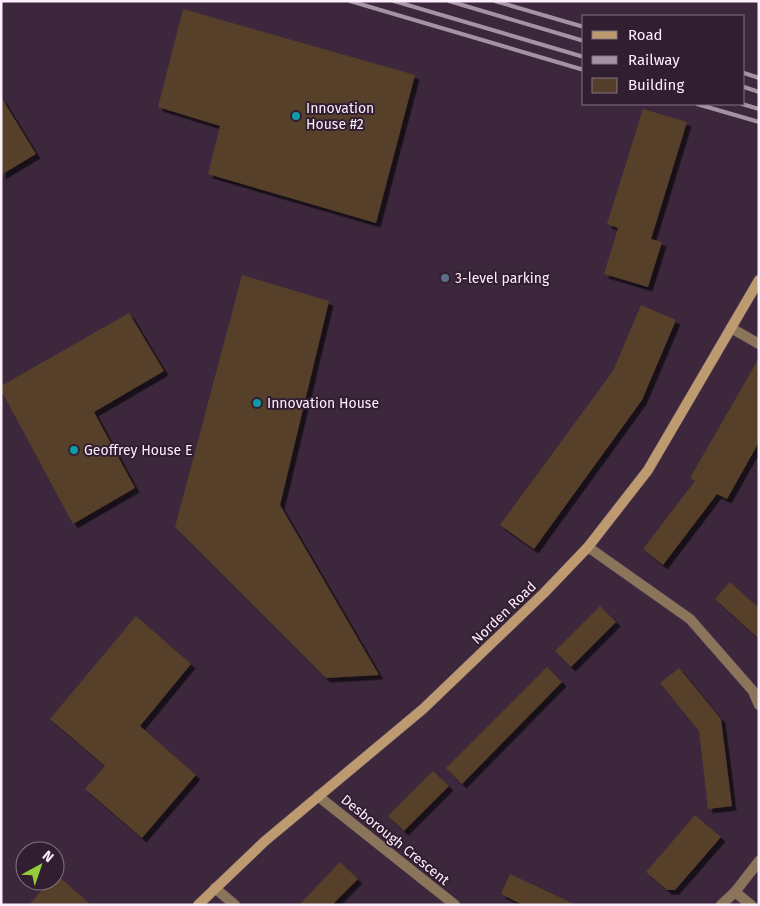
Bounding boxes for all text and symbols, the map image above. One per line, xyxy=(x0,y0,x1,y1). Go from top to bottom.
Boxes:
legend xyxy=(582,15,745,105)
text: Road xyxy=(628,26,663,44)
text: Railway xyxy=(628,51,680,69)
text: Building xyxy=(628,76,684,94)
place label: Innovation House #2 xyxy=(306,100,374,133)
marker: Innovation House #2 xyxy=(290,110,302,122)
place label: 3-level parking xyxy=(455,270,550,287)
marker: 3-level parking xyxy=(439,272,451,284)
place label: Innovation House xyxy=(267,395,379,412)
marker: Innovation House xyxy=(251,397,263,409)
place label: Geoffrey House E xyxy=(84,442,192,459)
marker: Geoffrey House E xyxy=(68,444,80,456)
street label: Norden Road xyxy=(468,578,540,648)
street label: Desborough Crescent xyxy=(337,791,453,889)
north arrow xyxy=(15,841,65,891)
text: N xyxy=(39,847,57,866)

